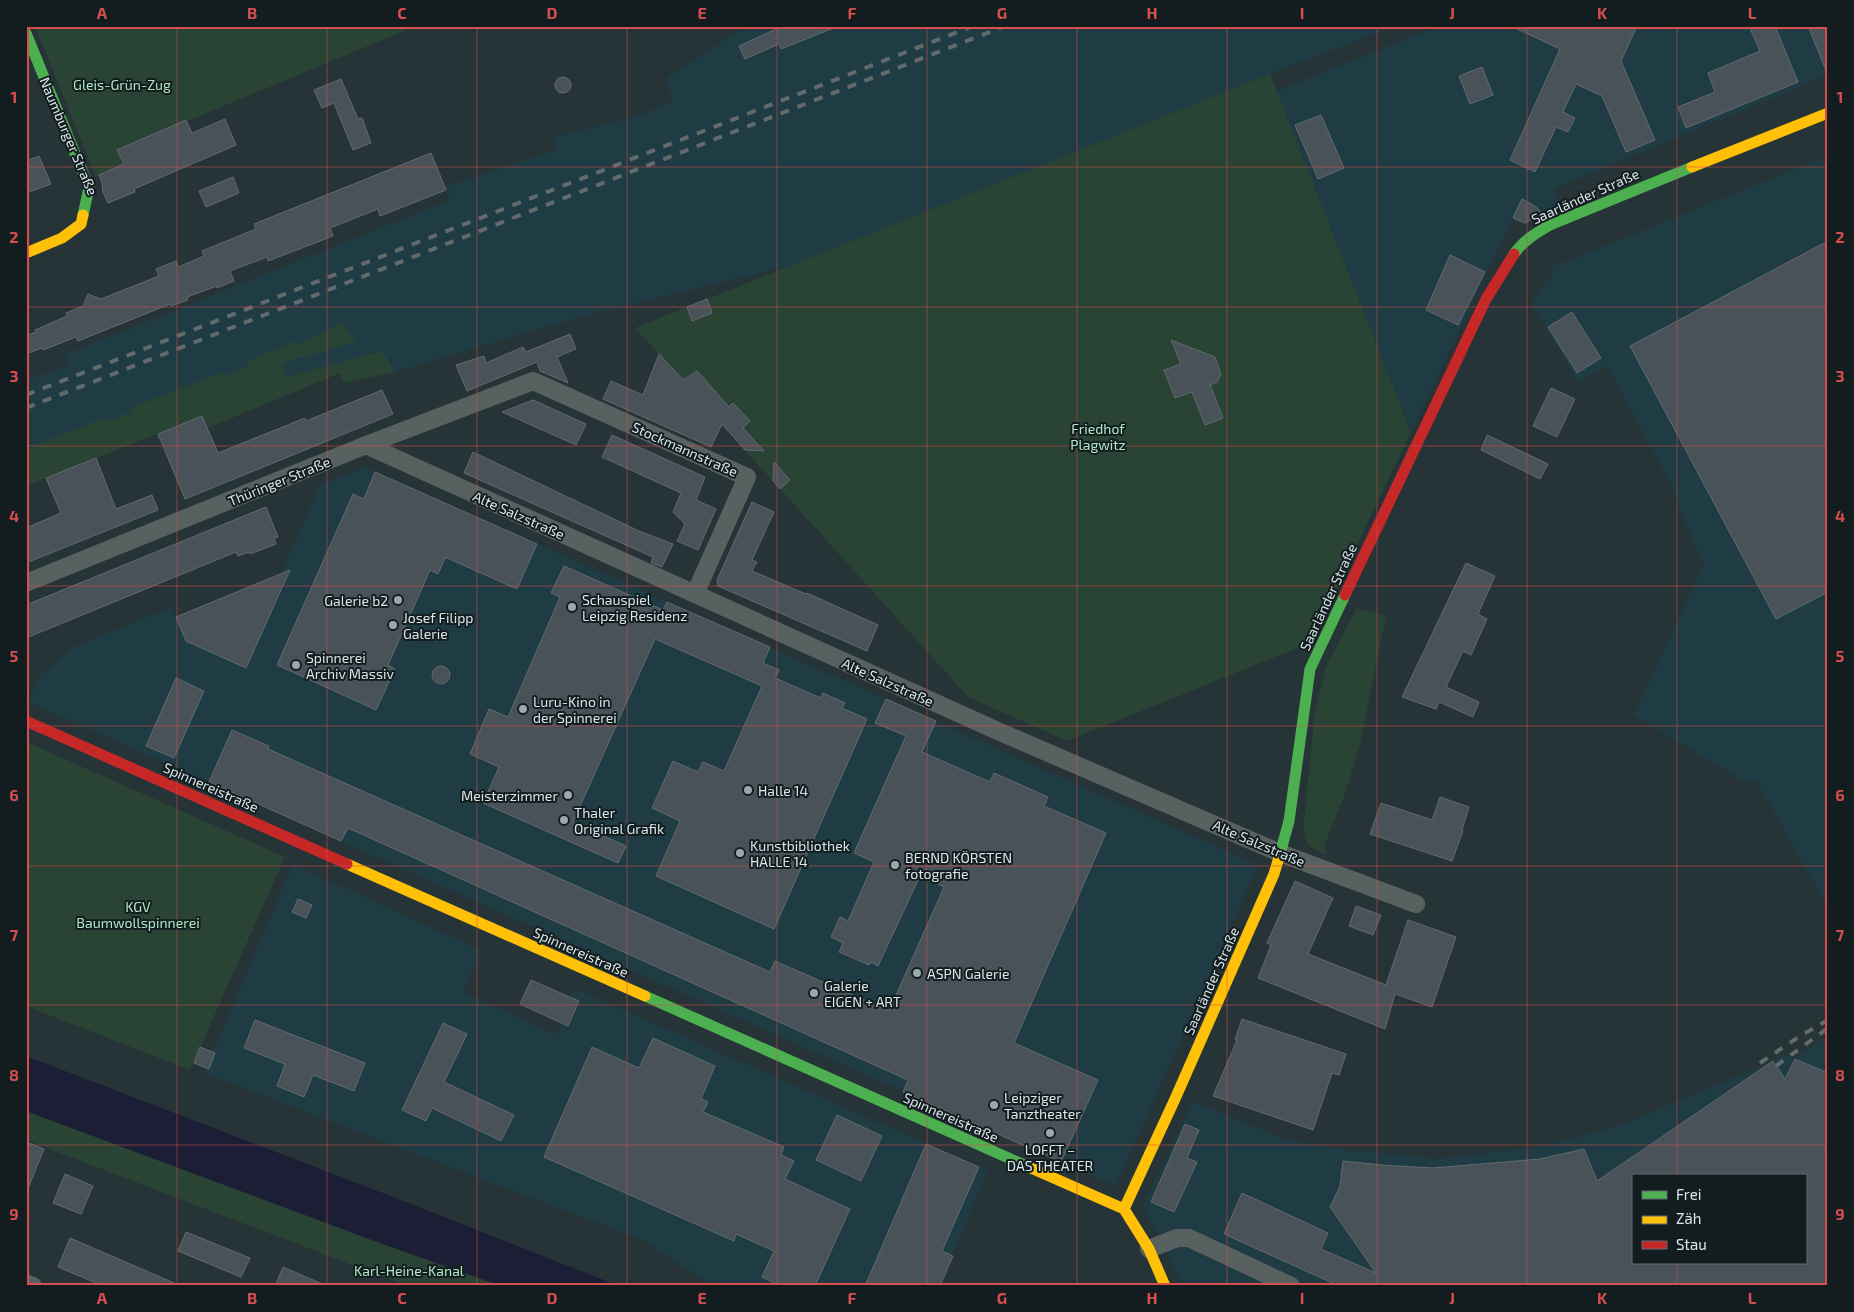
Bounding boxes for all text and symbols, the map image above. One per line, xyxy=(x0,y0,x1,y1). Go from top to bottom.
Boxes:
text: A xyxy=(97,3,108,22)
text: B xyxy=(247,3,257,22)
text: C xyxy=(397,3,407,22)
text: D xyxy=(547,3,558,22)
text: E xyxy=(697,3,707,22)
text: F xyxy=(848,3,857,22)
text: G xyxy=(997,3,1007,22)
text: H xyxy=(1146,3,1158,22)
text: I xyxy=(1300,3,1304,22)
text: J xyxy=(1449,3,1455,22)
text: K xyxy=(1597,3,1608,22)
text: L xyxy=(1748,3,1757,22)
street label: Naumburger Straße xyxy=(36,75,102,197)
park label: Gleis-Grün-Zug xyxy=(73,76,171,93)
text: 1 xyxy=(11,87,17,106)
text: 1 xyxy=(1837,87,1843,106)
street label: Saarländer Straße xyxy=(1528,165,1642,227)
text: 2 xyxy=(9,227,19,246)
text: 2 xyxy=(1835,227,1845,246)
text: 3 xyxy=(9,366,19,385)
text: 3 xyxy=(1835,366,1845,385)
street label: Stockmannstraße xyxy=(629,418,741,480)
park label: Friedhof Plagwitz xyxy=(1070,420,1126,453)
street label: Thüringer Straße xyxy=(225,453,333,509)
street label: Alte Salzstraße xyxy=(471,487,567,543)
text: 4 xyxy=(9,506,19,525)
text: 4 xyxy=(1835,506,1845,525)
street label: Saarländer Straße xyxy=(1296,541,1360,653)
place label: Schauspiel Leipzig Residenz xyxy=(582,591,687,624)
place label: Galerie b2 xyxy=(324,592,388,609)
marker: Galerie b2 xyxy=(392,594,404,606)
marker: Schauspiel Leipzig Residenz xyxy=(566,601,578,613)
place label: Josef Filipp Galerie xyxy=(403,609,473,642)
marker: Josef Filipp Galerie xyxy=(387,619,399,631)
text: 5 xyxy=(10,646,19,665)
text: 5 xyxy=(1836,646,1845,665)
place label: Spinnerei Archiv Massiv xyxy=(306,649,394,682)
street label: Alte Salzstraße xyxy=(840,654,936,710)
marker: Spinnerei Archiv Massiv xyxy=(290,659,302,671)
place label: Luru-Kino in der Spinnerei xyxy=(533,693,617,726)
marker: Luru-Kino in der Spinnerei xyxy=(517,703,529,715)
street label: Spinnereistraße xyxy=(161,758,261,816)
place label: Halle 14 xyxy=(758,782,808,799)
marker: Halle 14 xyxy=(742,784,754,796)
text: 6 xyxy=(9,785,19,804)
text: 6 xyxy=(1835,785,1845,804)
place label: Meisterzimmer xyxy=(461,787,558,804)
marker: Meisterzimmer xyxy=(562,789,574,801)
place label: Thaler Original Grafik xyxy=(574,804,664,837)
marker: Thaler Original Grafik xyxy=(558,814,570,826)
street label: Alte Salzstraße xyxy=(1210,816,1308,870)
place label: Kunstbibliothek HALLE 14 xyxy=(750,837,850,870)
marker: Kunstbibliothek HALLE 14 xyxy=(734,847,746,859)
place label: BERND KÖRSTEN fotografie xyxy=(905,849,1012,882)
marker: BERND KÖRSTEN fotografie xyxy=(889,859,901,871)
park label: KGV Baumwollspinnerei xyxy=(76,898,200,931)
street label: Spinnereistraße xyxy=(531,923,631,981)
street label: Saarländer Straße xyxy=(1180,924,1242,1038)
text: 7 xyxy=(10,925,19,944)
text: 7 xyxy=(1836,925,1845,944)
place label: ASPN Galerie xyxy=(927,965,1010,982)
marker: ASPN Galerie xyxy=(911,967,923,979)
place label: Galerie EIGEN + ART xyxy=(824,977,901,1010)
marker: Galerie EIGEN + ART xyxy=(808,987,820,999)
text: 8 xyxy=(9,1065,19,1084)
text: 8 xyxy=(1835,1065,1845,1084)
street label: Spinnereistraße xyxy=(901,1088,1001,1146)
place label: Leipziger Tanztheater xyxy=(1004,1089,1081,1122)
marker: Leipziger Tanztheater xyxy=(988,1099,1000,1111)
marker: LOFFT – DAS THEATER xyxy=(1044,1127,1056,1139)
place label: LOFFT – DAS THEATER xyxy=(1007,1141,1094,1174)
legend xyxy=(1632,1174,1806,1264)
text: Frei xyxy=(1676,1185,1701,1203)
text: 9 xyxy=(9,1204,19,1223)
text: 9 xyxy=(1835,1204,1845,1223)
text: Zäh xyxy=(1676,1209,1701,1227)
text: Stau xyxy=(1676,1235,1707,1253)
park label: Karl-Heine-Kanal xyxy=(354,1262,465,1279)
text: A xyxy=(97,1288,108,1307)
text: B xyxy=(247,1288,257,1307)
text: C xyxy=(397,1288,407,1307)
text: D xyxy=(547,1288,558,1307)
text: E xyxy=(697,1288,707,1307)
text: F xyxy=(848,1288,857,1307)
text: G xyxy=(997,1288,1007,1307)
text: H xyxy=(1146,1288,1158,1307)
text: I xyxy=(1300,1288,1304,1307)
text: J xyxy=(1449,1288,1455,1307)
text: K xyxy=(1597,1288,1608,1307)
text: L xyxy=(1748,1288,1757,1307)

